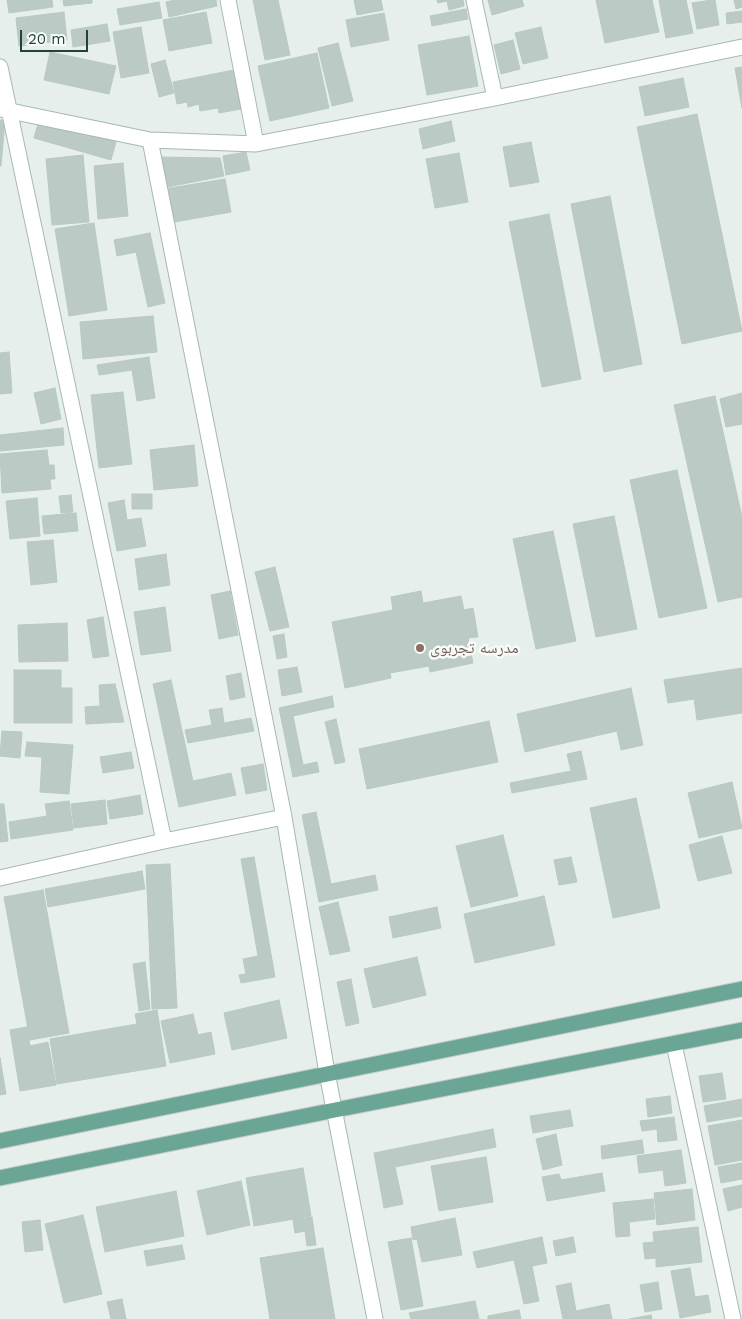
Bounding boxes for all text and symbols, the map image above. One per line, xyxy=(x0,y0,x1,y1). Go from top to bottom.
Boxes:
scale bar xyxy=(22,20,90,52)
text: 20 m xyxy=(28,30,66,48)
place label: مدرسه تجربوى xyxy=(430,638,519,658)
marker: مدرسه تجربوى xyxy=(414,642,426,654)

